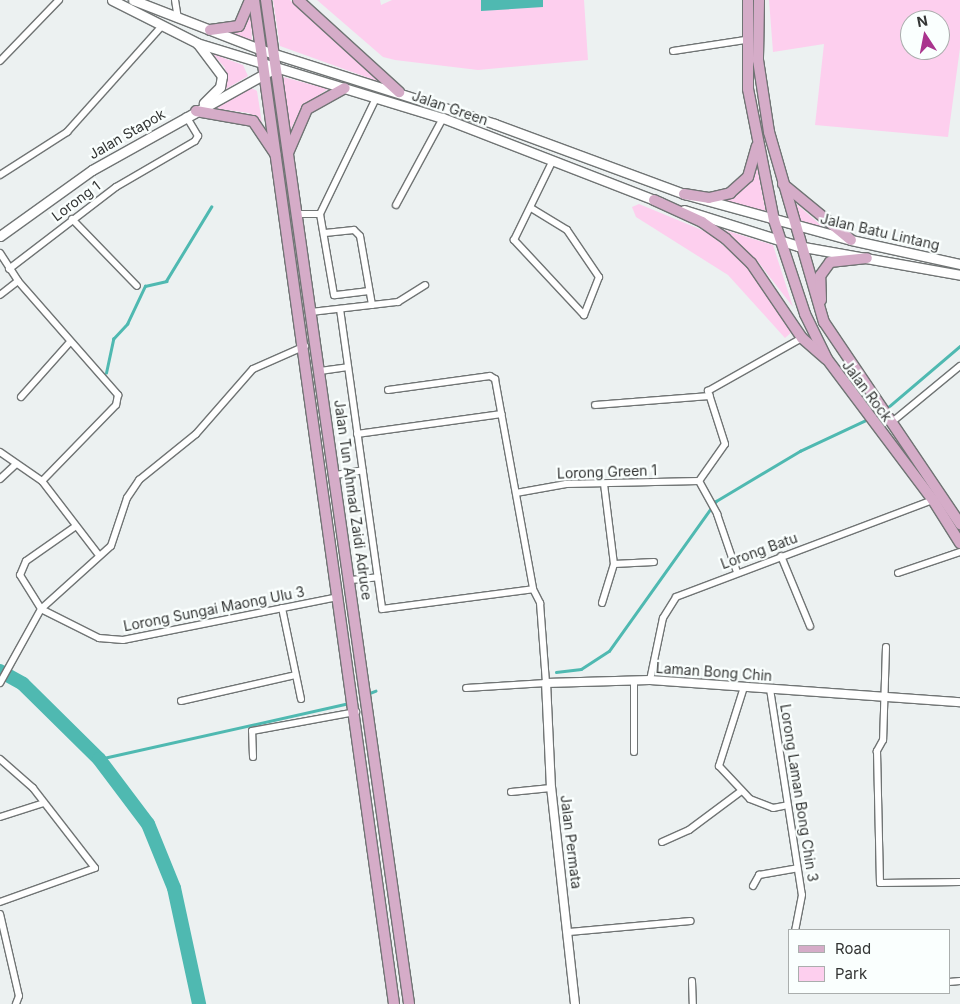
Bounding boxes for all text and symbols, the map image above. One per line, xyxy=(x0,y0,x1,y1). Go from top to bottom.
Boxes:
north arrow xyxy=(900,10,950,60)
text: N xyxy=(915,11,929,30)
street label: Jalan Green xyxy=(410,87,490,129)
street label: Jalan Stapok xyxy=(86,105,168,163)
street label: Lorong 1 xyxy=(48,177,104,225)
street label: Jalan Batu Lintang xyxy=(819,210,941,254)
street label: Jalan Rock xyxy=(839,357,895,425)
street label: Jalan Tun Ahmad Zaidi Adruce xyxy=(331,399,375,601)
street label: Lorong Green 1 xyxy=(557,462,657,482)
street label: Lorong Batu xyxy=(718,529,800,573)
street label: Lorong Sungai Maong Ulu 3 xyxy=(122,583,306,635)
street label: Laman Bong Chin xyxy=(655,660,773,684)
street label: Lorong Laman Bong Chin 3 xyxy=(777,703,821,883)
street label: Jalan Permata xyxy=(557,794,585,890)
legend xyxy=(788,929,950,994)
text: Road xyxy=(835,939,871,958)
text: Park xyxy=(835,964,867,983)

